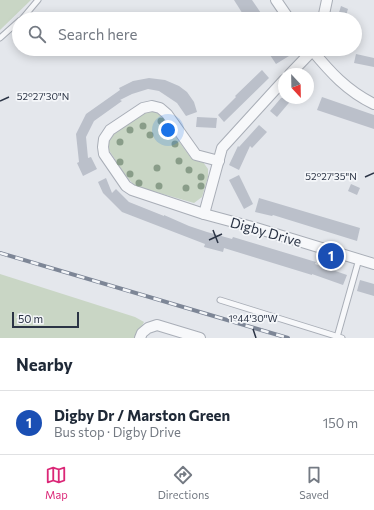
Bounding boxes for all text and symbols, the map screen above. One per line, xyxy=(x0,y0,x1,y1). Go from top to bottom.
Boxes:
search box xyxy=(12,12,362,56)
icon: search xyxy=(26,23,48,45)
text: Search here xyxy=(58,25,137,43)
north arrow xyxy=(278,68,314,104)
text: 52°27'30"N xyxy=(17,90,69,102)
your location xyxy=(158,120,178,140)
text: 52°27'35"N xyxy=(305,170,357,182)
street label: Digby Drive xyxy=(229,213,304,250)
pin: 1 xyxy=(318,241,344,271)
scale bar xyxy=(12,310,79,329)
text: 50 m xyxy=(18,312,43,325)
text: 1°44'30"W xyxy=(228,312,278,324)
text: Nearby xyxy=(16,354,73,375)
text: Digby Dr / Marston Green xyxy=(54,406,230,424)
text: 1 xyxy=(26,415,32,431)
text: 150 m xyxy=(323,415,358,431)
text: Bus stop · Digby Drive xyxy=(54,424,181,440)
tab: Map xyxy=(45,464,68,501)
tab: Directions xyxy=(158,464,209,501)
tab: Saved xyxy=(299,464,329,501)

